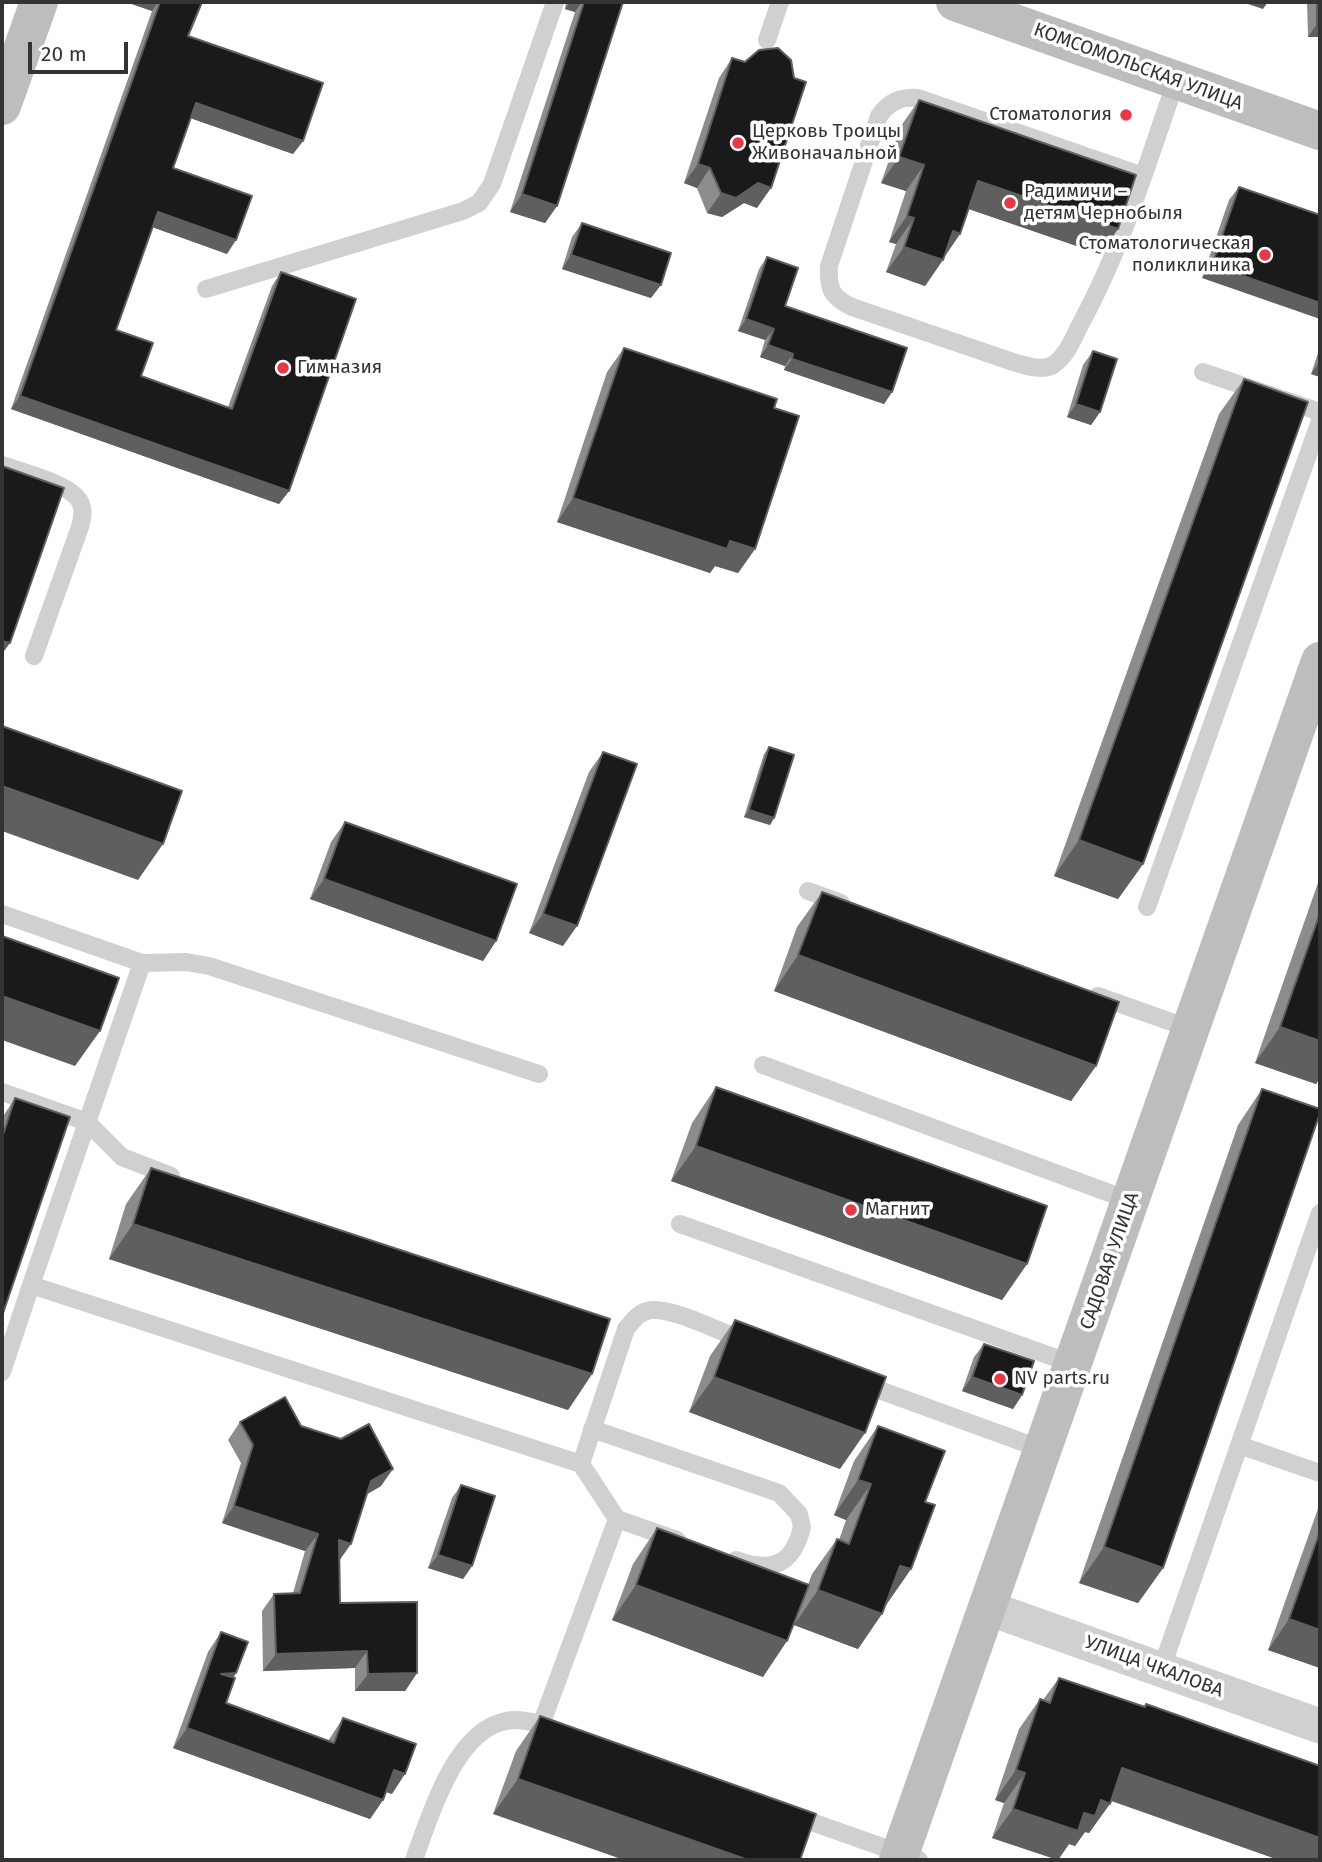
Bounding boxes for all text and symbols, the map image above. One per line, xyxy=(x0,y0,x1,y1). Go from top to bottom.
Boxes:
street label: КОМСОМОЛЬСКАЯ УЛИЦА xyxy=(1030,19,1246,115)
scale bar xyxy=(32,28,131,72)
text: 20 m xyxy=(41,41,87,67)
place label: Стоматология xyxy=(989,104,1112,126)
marker: Стоматология xyxy=(1118,107,1134,123)
place label: Церковь Троицы Живоначальной xyxy=(752,121,901,165)
marker: Церковь Троицы Живоначальной xyxy=(730,135,746,151)
place label: Радимичи – детям Чернобыля xyxy=(1024,181,1183,225)
marker: Радимичи – детям Чернобыля xyxy=(1002,195,1018,211)
place label: Стоматологическая поликлиника xyxy=(1079,233,1251,277)
marker: Стоматологическая поликлиника xyxy=(1257,247,1273,263)
place label: Гимназия xyxy=(297,357,382,379)
marker: Гимназия xyxy=(275,360,291,376)
street label: САДОВАЯ УЛИЦА xyxy=(1076,1189,1144,1333)
place label: Магнит xyxy=(865,1199,930,1221)
marker: Магнит xyxy=(843,1202,859,1218)
place label: NV parts.ru xyxy=(1014,1368,1110,1390)
marker: NV parts.ru xyxy=(992,1371,1008,1387)
street label: УЛИЦА ЧКАЛОВА xyxy=(1082,1631,1226,1703)

